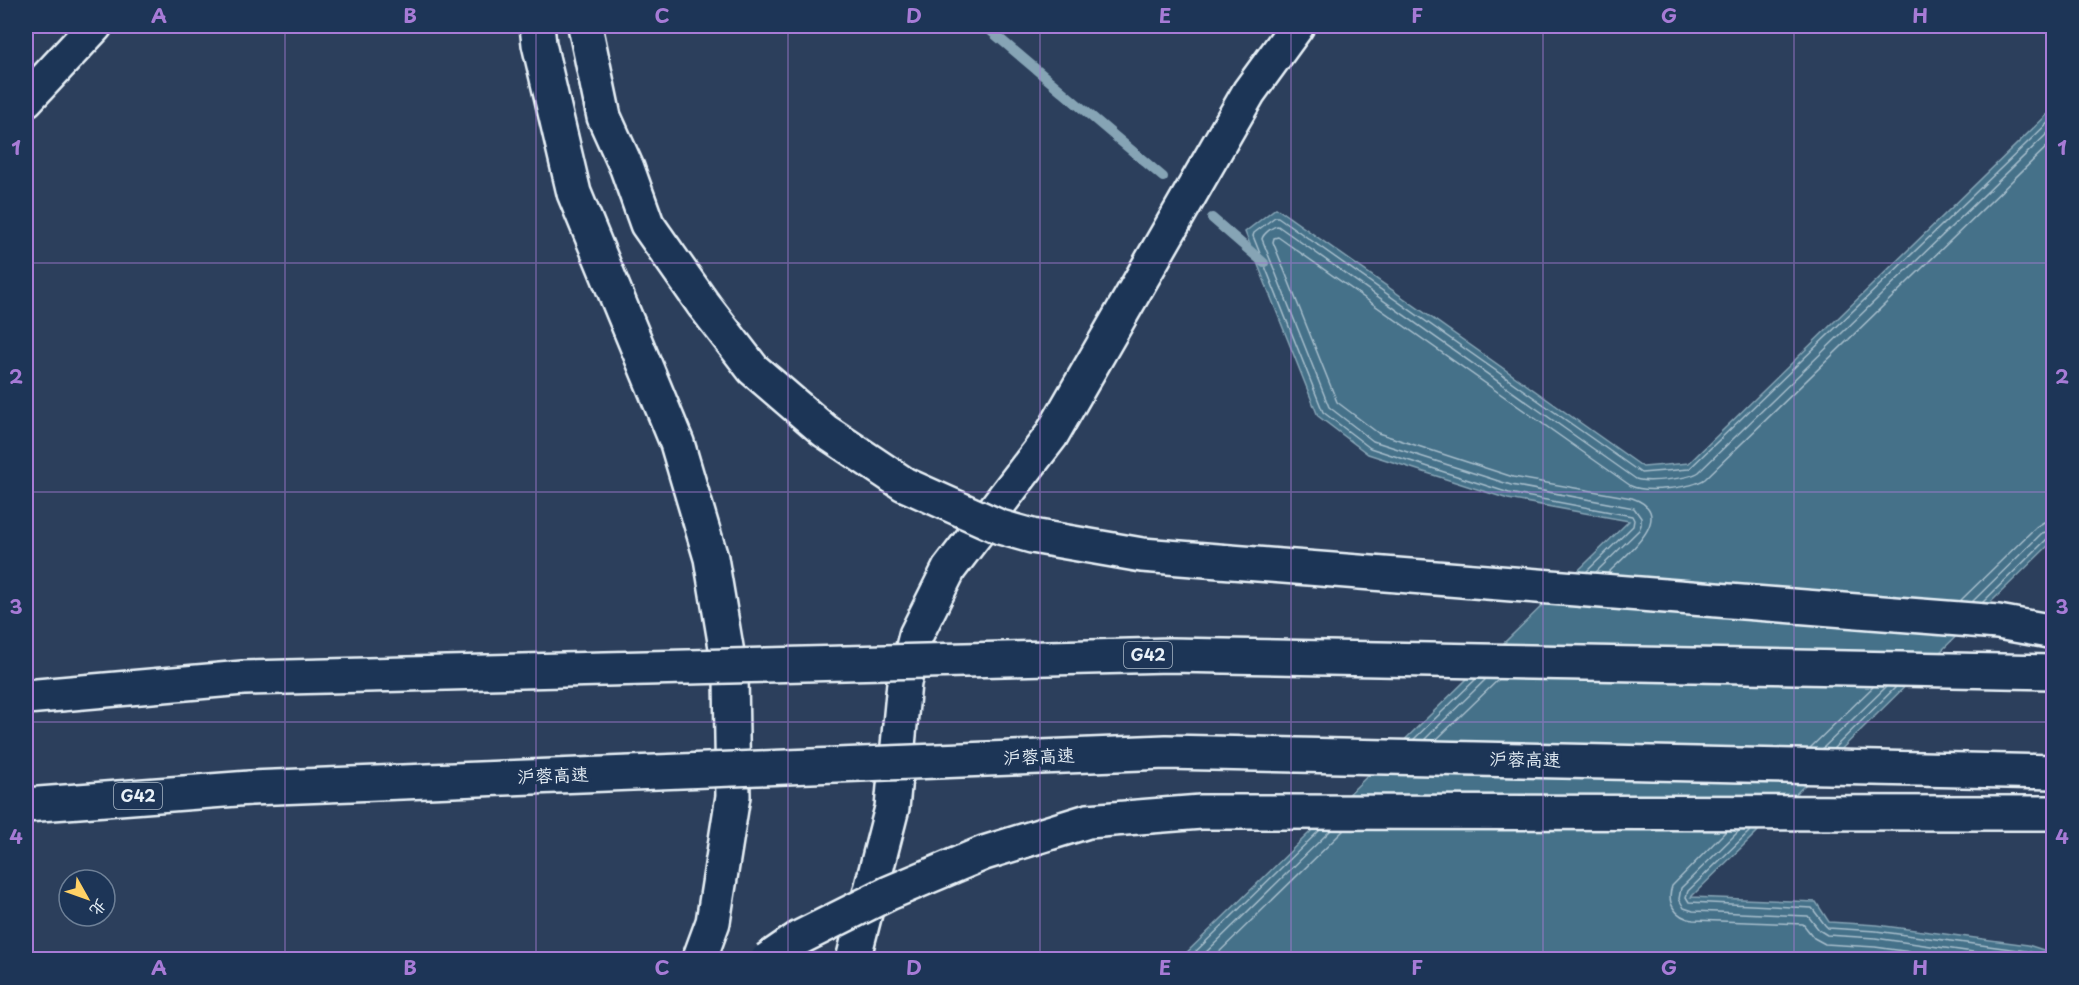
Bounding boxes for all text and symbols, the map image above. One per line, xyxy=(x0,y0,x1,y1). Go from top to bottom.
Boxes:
text: A xyxy=(151,0,167,30)
text: B xyxy=(403,0,417,30)
text: C xyxy=(654,0,670,30)
text: D xyxy=(906,0,922,30)
text: E xyxy=(1159,0,1171,30)
text: F xyxy=(1411,0,1423,30)
text: G xyxy=(1661,0,1677,30)
text: H xyxy=(1912,0,1928,30)
text: 1 xyxy=(11,132,21,162)
text: 1 xyxy=(2057,132,2067,162)
text: 2 xyxy=(9,361,23,391)
text: 2 xyxy=(2055,361,2069,391)
text: 3 xyxy=(9,591,23,621)
text: 3 xyxy=(2055,591,2069,621)
road number: G42 xyxy=(1124,642,1172,668)
street label: 沪蓉高速 xyxy=(1002,741,1075,770)
street label: 沪蓉高速 xyxy=(1489,744,1561,773)
street label: 沪蓉高速 xyxy=(516,760,589,789)
road number: G42 xyxy=(114,783,162,809)
text: 4 xyxy=(9,821,23,851)
text: 4 xyxy=(2055,821,2069,851)
north arrow xyxy=(57,868,117,928)
text: 北 xyxy=(85,894,114,922)
text: A xyxy=(151,952,167,982)
text: B xyxy=(403,952,417,982)
text: C xyxy=(654,952,670,982)
text: D xyxy=(906,952,922,982)
text: E xyxy=(1159,952,1171,982)
text: F xyxy=(1411,952,1423,982)
text: G xyxy=(1661,952,1677,982)
text: H xyxy=(1912,952,1928,982)

